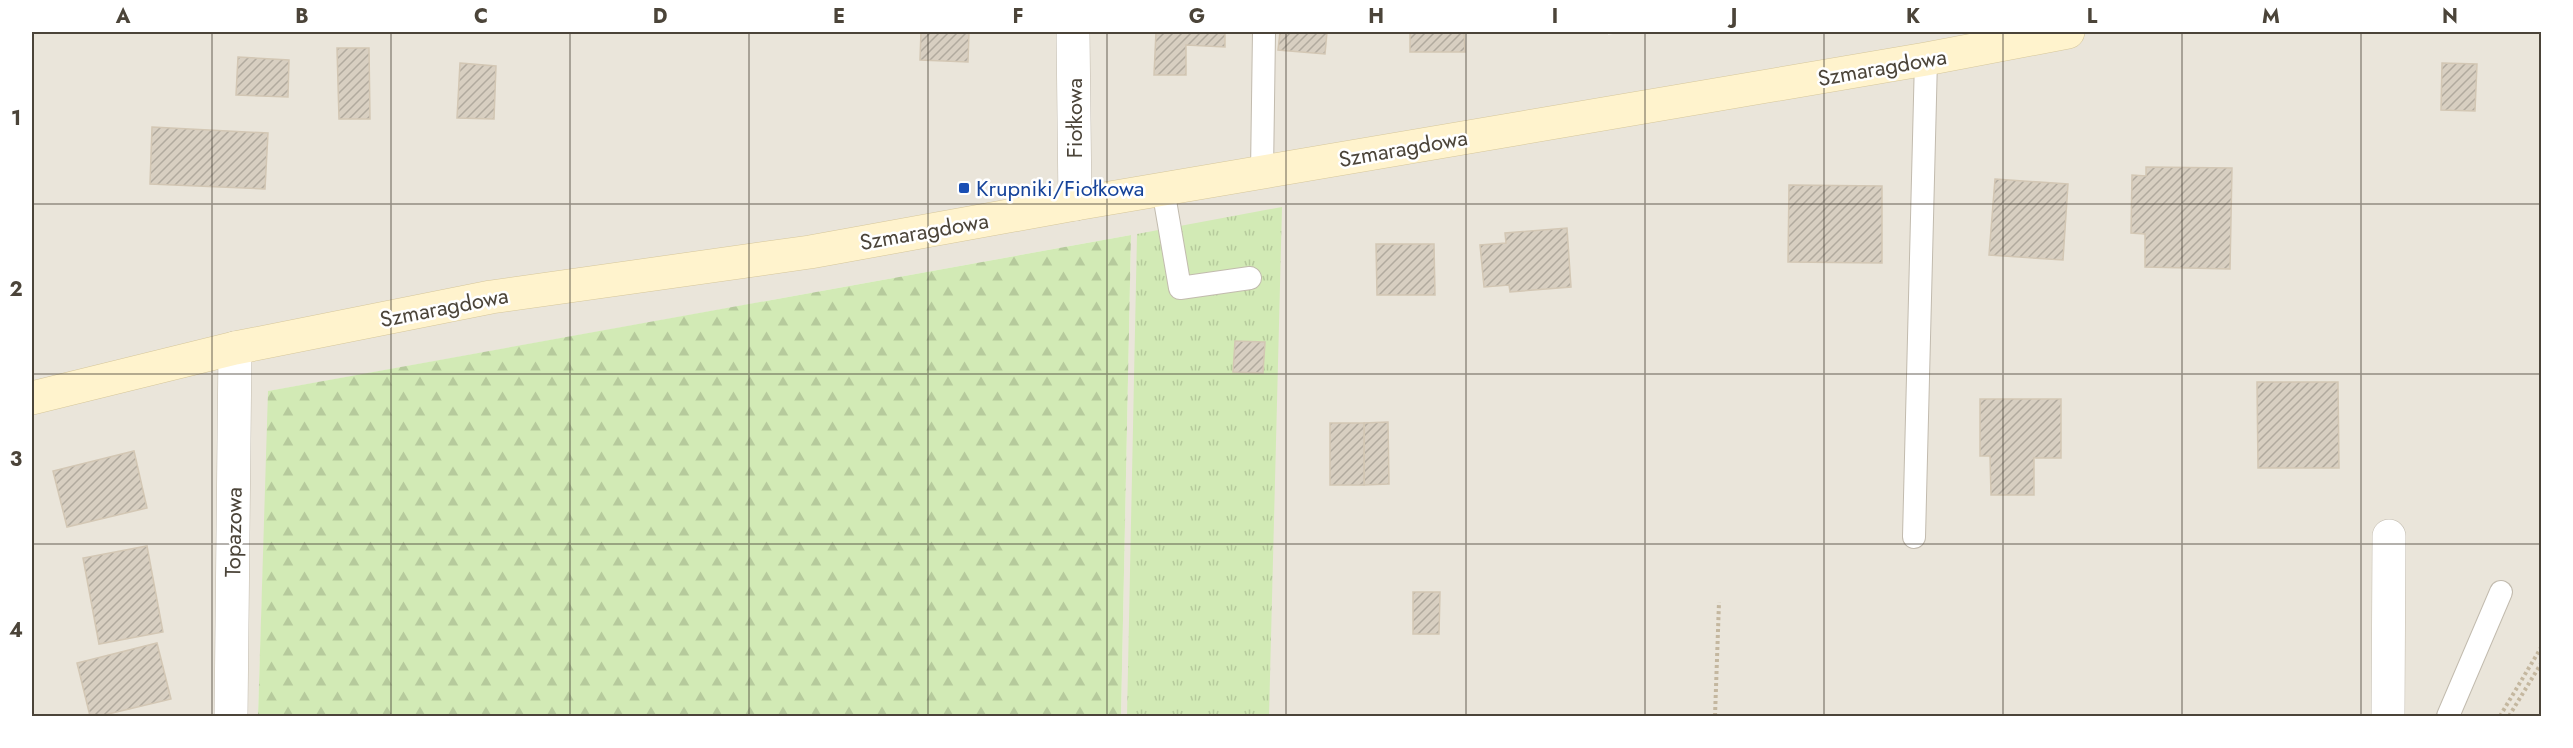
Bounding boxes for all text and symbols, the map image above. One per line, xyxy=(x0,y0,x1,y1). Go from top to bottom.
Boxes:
text: A xyxy=(115,2,131,31)
text: B xyxy=(295,2,309,31)
text: C xyxy=(474,2,488,31)
text: D xyxy=(653,2,667,31)
text: E xyxy=(833,2,845,31)
text: F xyxy=(1012,2,1024,31)
text: G xyxy=(1189,2,1205,31)
text: H xyxy=(1368,2,1384,31)
text: I xyxy=(1552,2,1558,31)
text: J xyxy=(1727,2,1737,31)
text: K xyxy=(1906,2,1920,31)
text: L xyxy=(2087,2,2098,31)
text: M xyxy=(2262,2,2280,31)
text: N xyxy=(2442,2,2458,31)
street label: Szmaragdowa xyxy=(1815,40,1949,94)
street label: Fiołkowa xyxy=(1058,78,1090,158)
text: 1 xyxy=(11,104,21,133)
street label: Szmaragdowa xyxy=(1336,121,1470,175)
place label: Krupniki/Fiołkowa xyxy=(976,172,1144,204)
marker: Krupniki/Fiołkowa xyxy=(957,181,971,195)
street label: Szmaragdowa xyxy=(857,204,991,258)
text: 2 xyxy=(9,275,23,304)
street label: Szmaragdowa xyxy=(377,279,511,335)
text: 3 xyxy=(10,445,22,474)
street label: Topazowa xyxy=(216,487,250,577)
text: 4 xyxy=(9,616,23,645)

